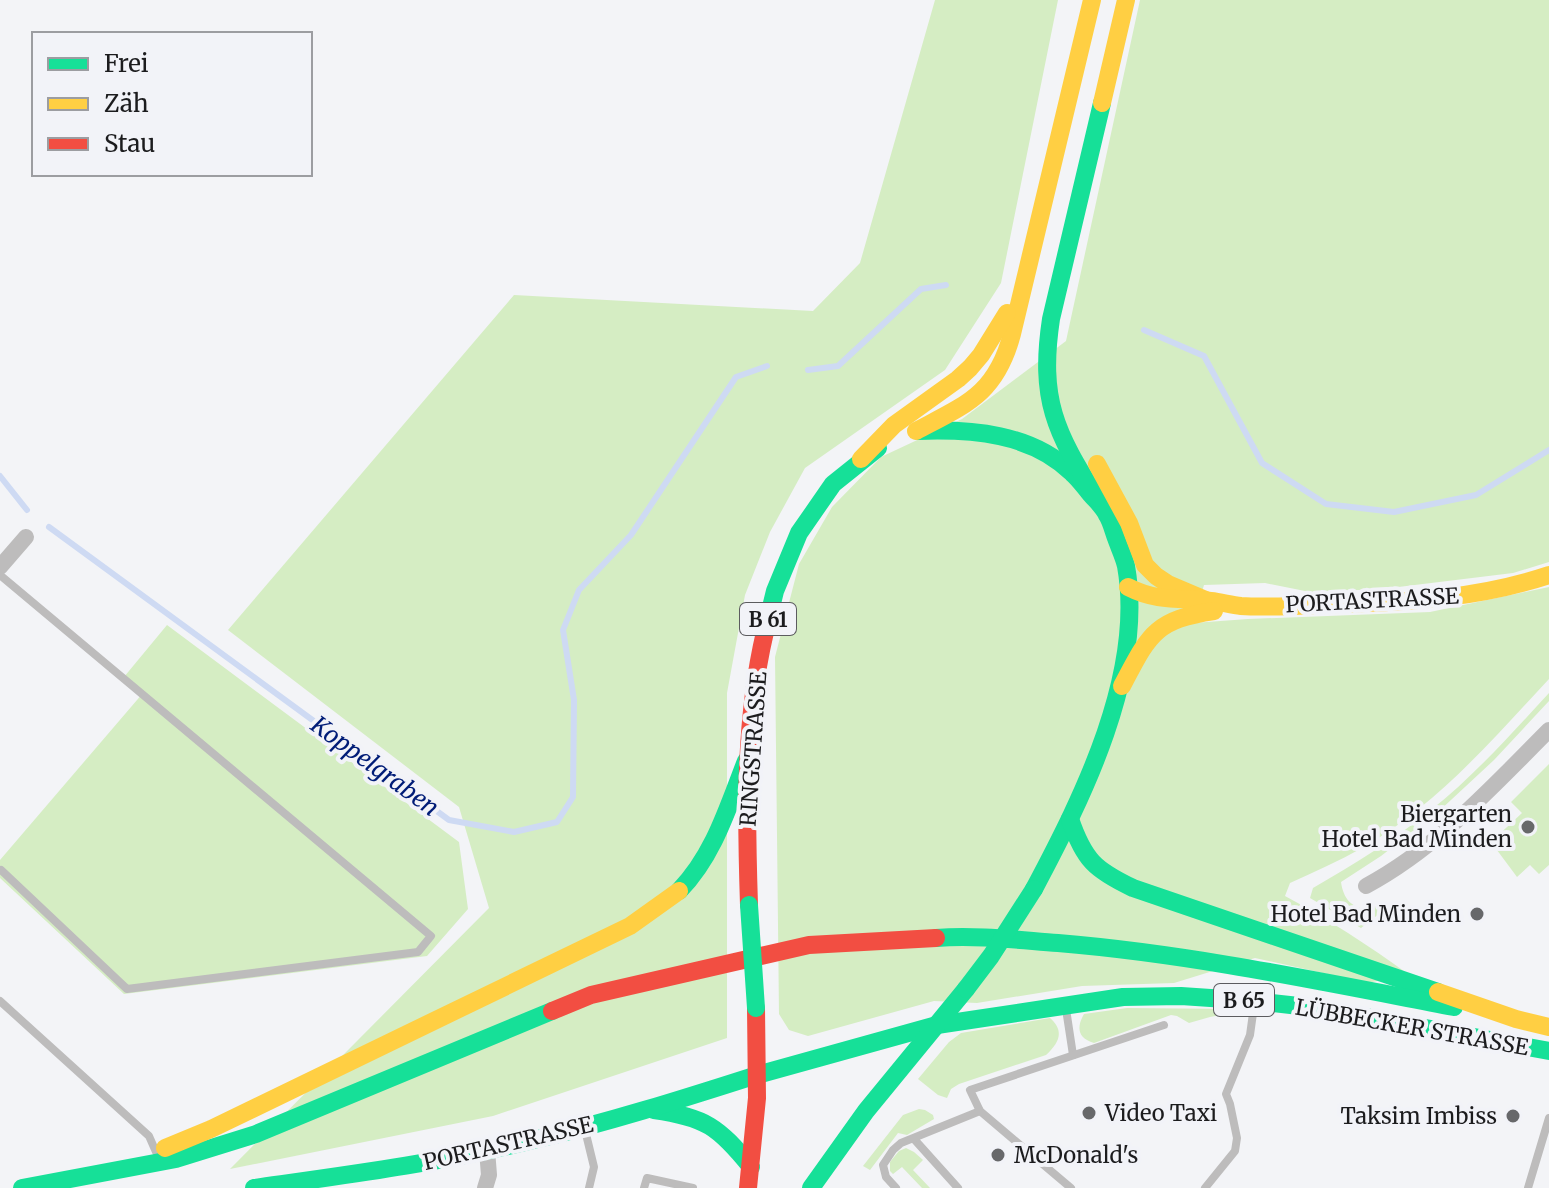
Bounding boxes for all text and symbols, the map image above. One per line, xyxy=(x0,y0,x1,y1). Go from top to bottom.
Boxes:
legend xyxy=(32,32,312,176)
text: Frei xyxy=(104,48,149,79)
text: Zäh xyxy=(104,88,149,119)
text: Stau xyxy=(104,128,155,159)
street label: PORTASTRASSE xyxy=(1285,581,1459,619)
road number: B 61 xyxy=(740,603,796,635)
street label: RINGSTRASSE xyxy=(734,671,772,827)
water label: Koppelgraben xyxy=(304,709,445,823)
place label: Biergarten Hotel Bad Minden xyxy=(1322,800,1512,853)
marker: Biergarten Hotel Bad Minden xyxy=(1519,818,1537,836)
place label: Hotel Bad Minden xyxy=(1271,900,1461,928)
marker: Hotel Bad Minden xyxy=(1468,905,1486,923)
road number: B 65 xyxy=(1214,984,1274,1016)
street label: LÜBBECKER STRASSE xyxy=(1293,993,1531,1061)
place label: Video Taxi xyxy=(1104,1099,1217,1127)
place label: Taksim Imbiss xyxy=(1340,1102,1497,1130)
marker: Video Taxi xyxy=(1080,1104,1098,1122)
marker: Taksim Imbiss xyxy=(1504,1107,1522,1125)
street label: PORTASTRASSE xyxy=(420,1110,596,1176)
place label: McDonald's xyxy=(1014,1141,1138,1169)
marker: McDonald's xyxy=(989,1146,1007,1164)

